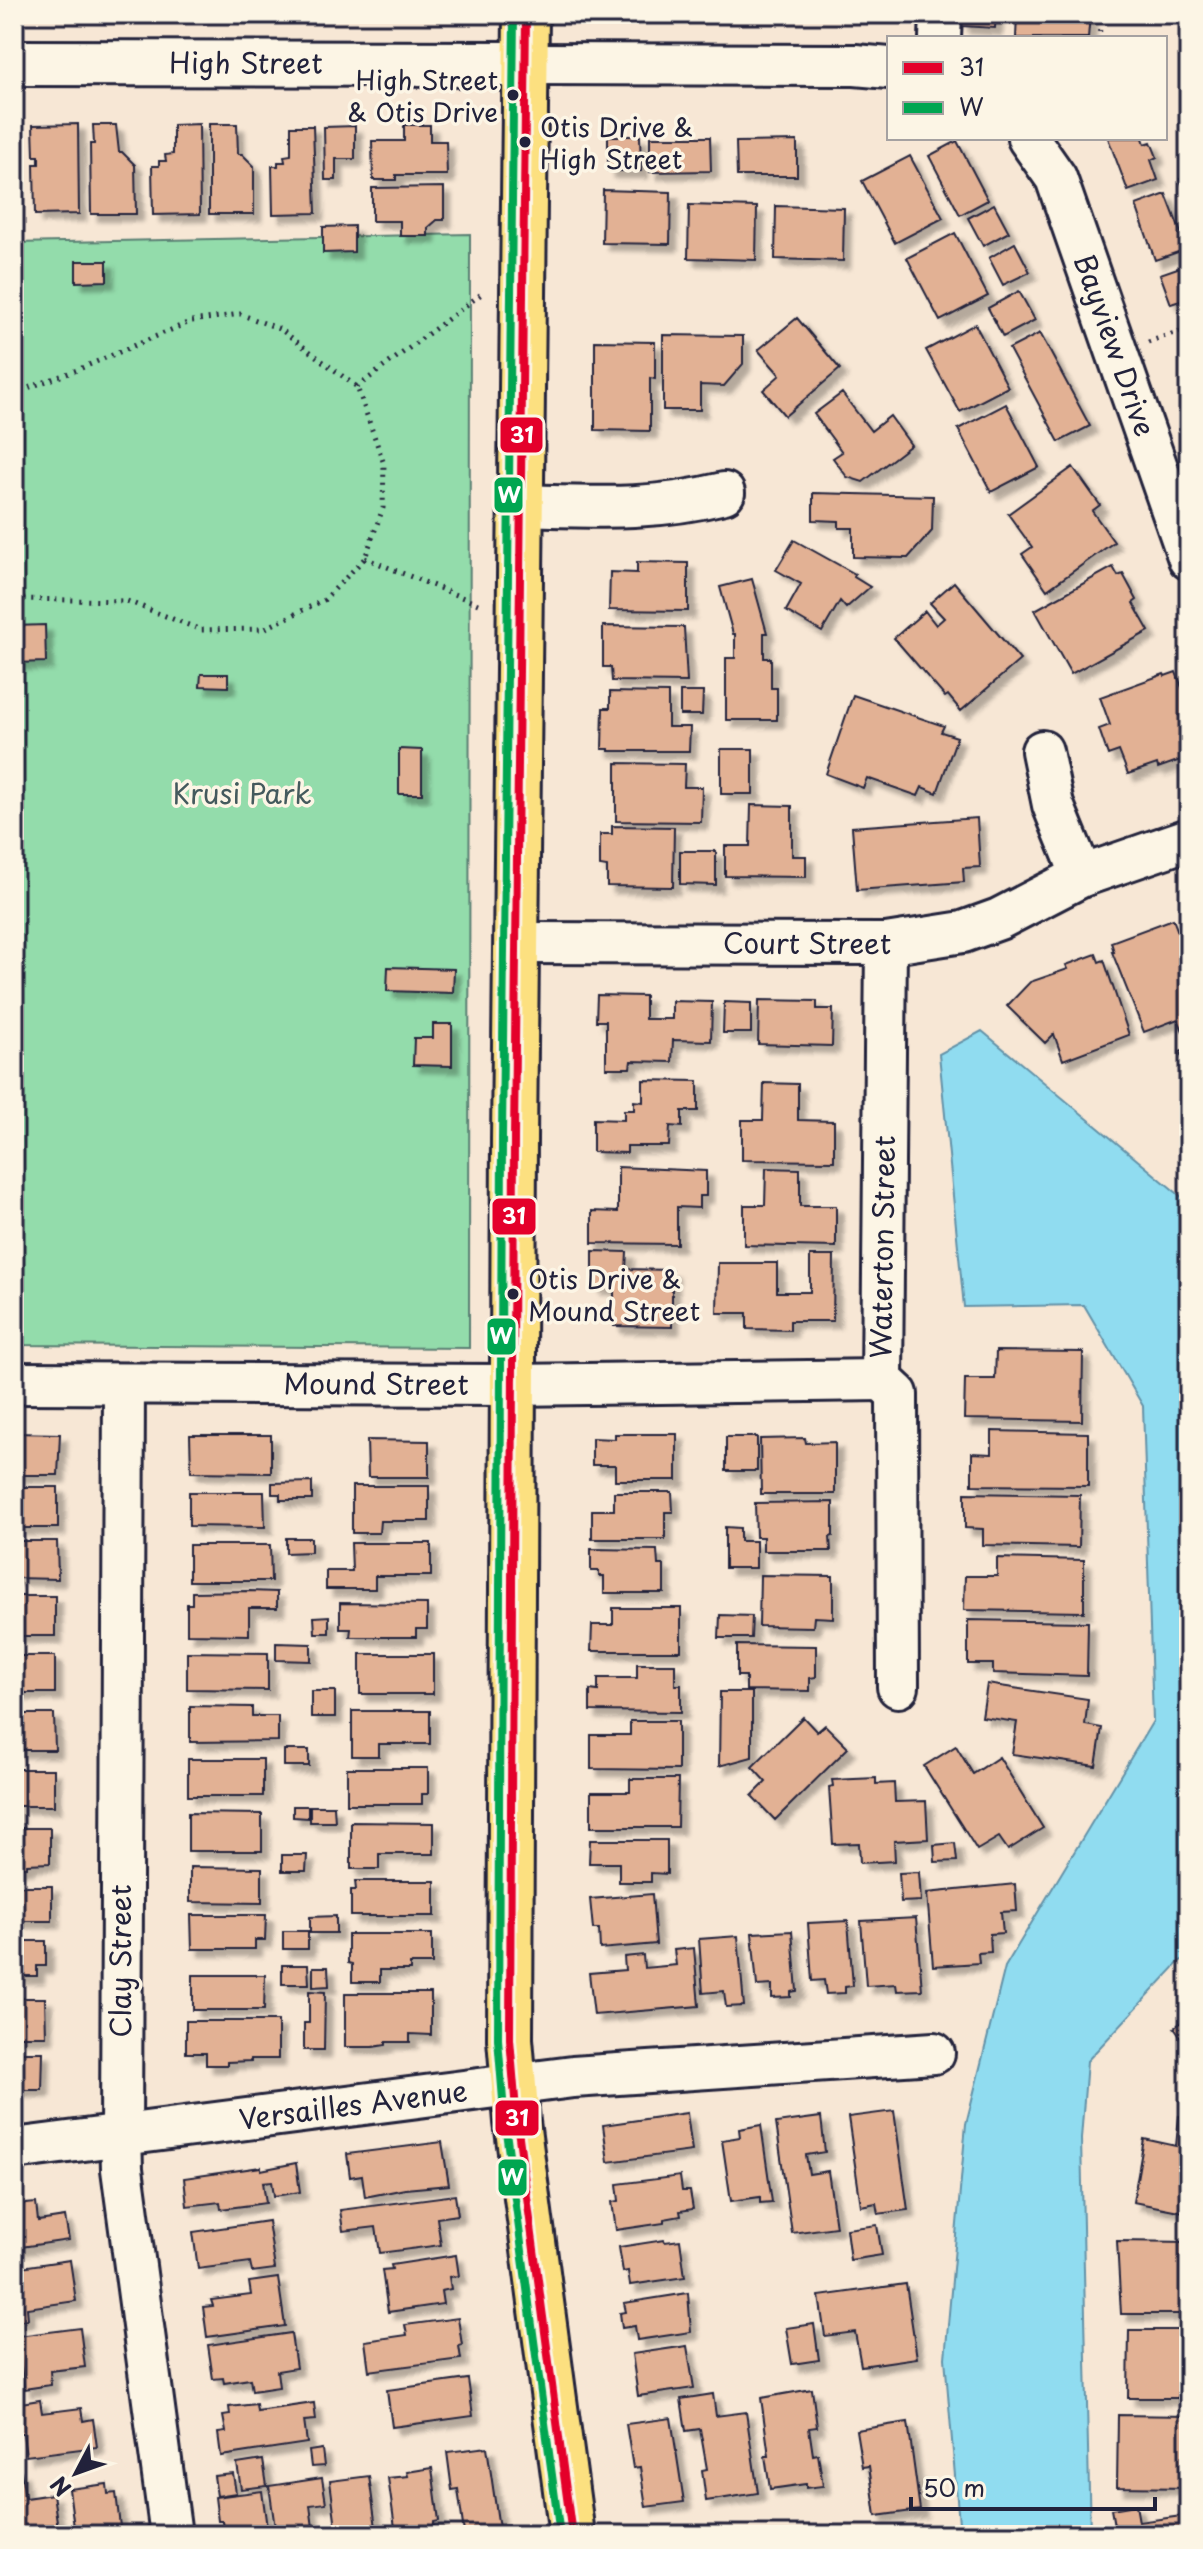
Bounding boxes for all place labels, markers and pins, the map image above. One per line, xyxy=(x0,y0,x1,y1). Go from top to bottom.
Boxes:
place label: High Street & Otis Drive xyxy=(347,60,498,131)
marker: High Street & Otis Drive xyxy=(505,87,521,103)
place label: Otis Drive & High Street xyxy=(540,107,693,178)
marker: Otis Drive & High Street xyxy=(517,134,533,150)
place label: Otis Drive & Mound Street xyxy=(528,1259,700,1330)
marker: Otis Drive & Mound Street xyxy=(505,1286,521,1302)

